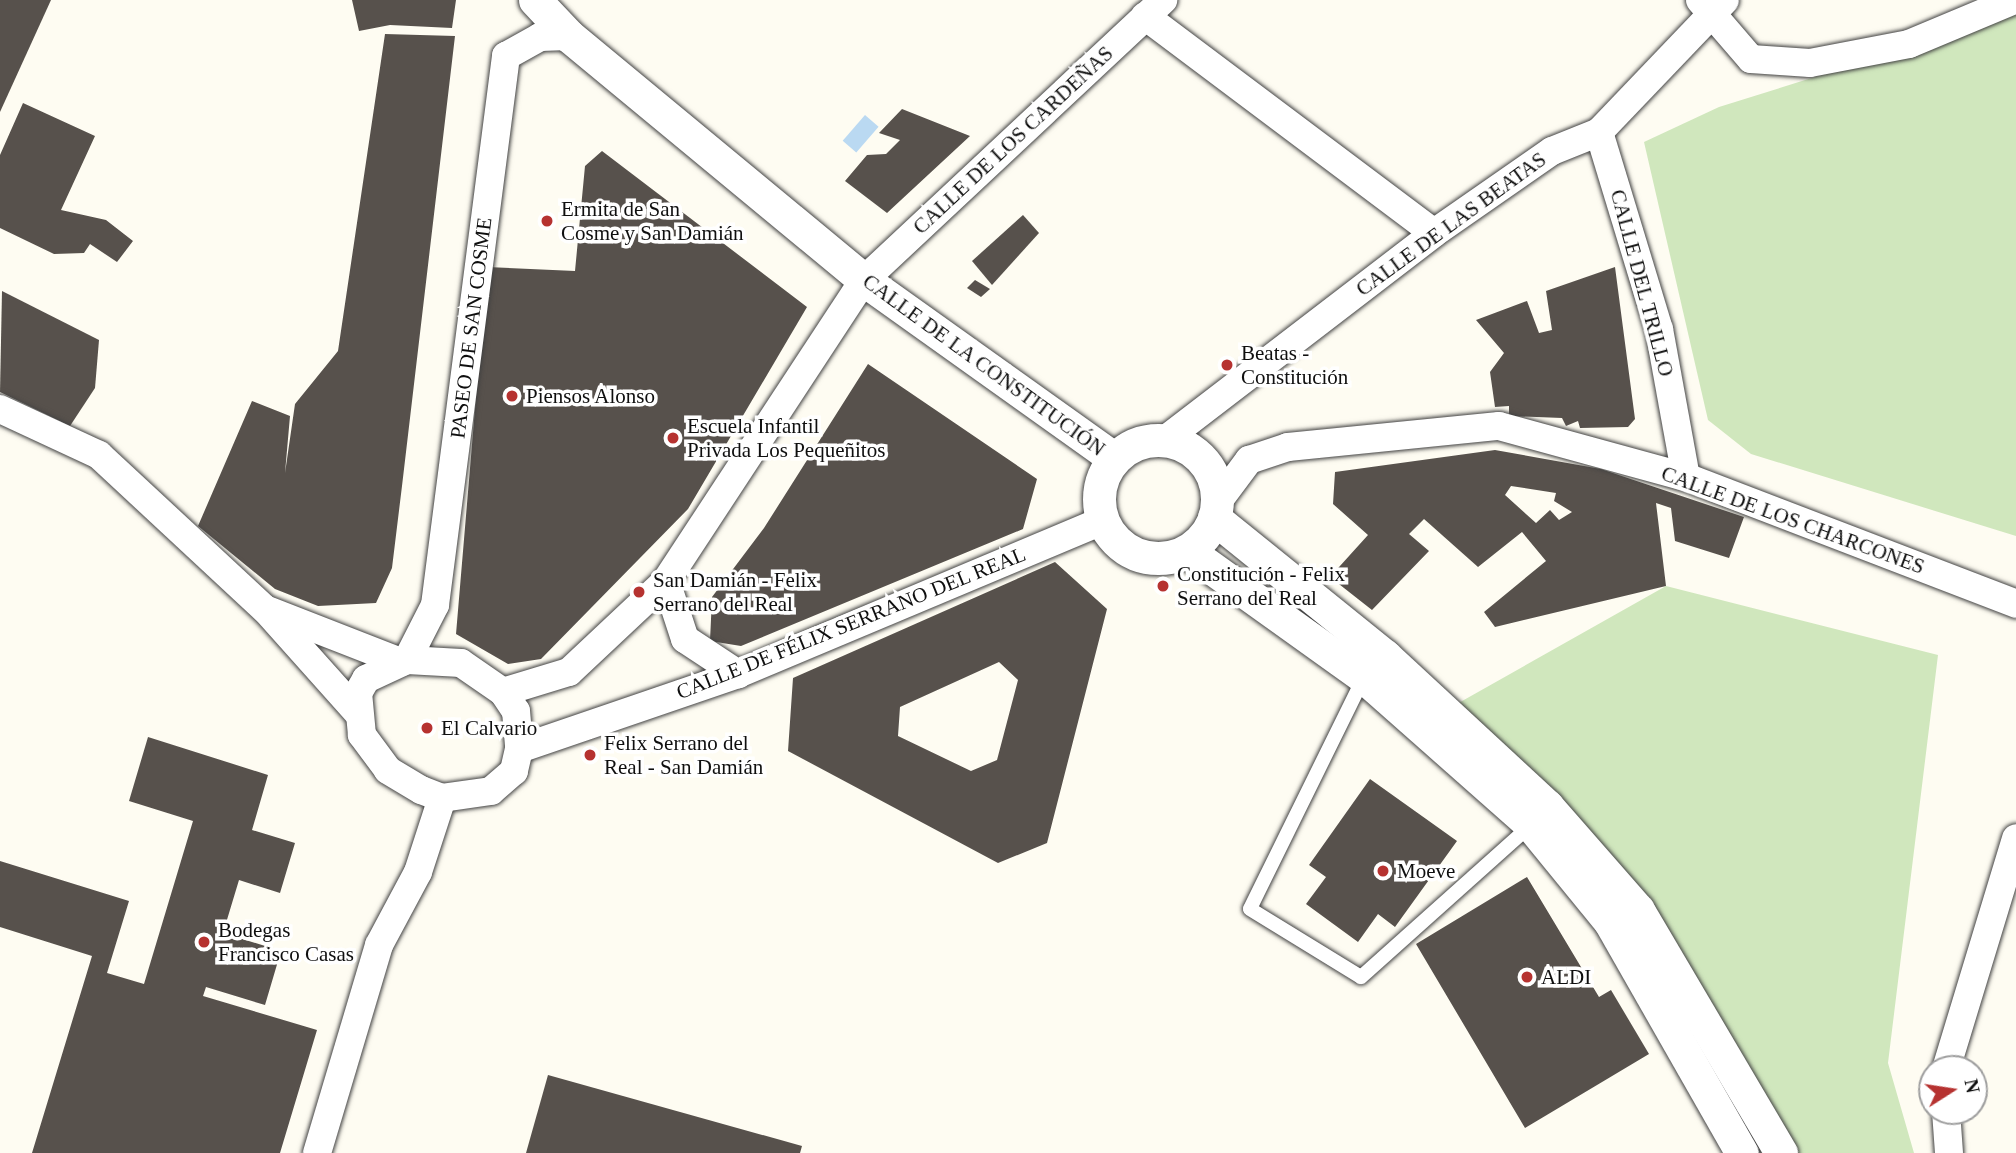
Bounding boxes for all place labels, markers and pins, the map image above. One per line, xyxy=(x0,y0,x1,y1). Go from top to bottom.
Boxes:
place label: Ermita de San Cosme y San Damián xyxy=(561,196,744,246)
marker: Ermita de San Cosme y San Damián xyxy=(539,213,555,229)
place label: Beatas - Constitución xyxy=(1241,340,1348,390)
marker: Beatas - Constitución xyxy=(1219,357,1235,373)
place label: Piensos Alonso xyxy=(526,383,656,409)
marker: Piensos Alonso xyxy=(504,388,520,404)
place label: Escuela Infantil Privada Los Pequeñitos xyxy=(687,413,885,463)
marker: Escuela Infantil Privada Los Pequeñitos xyxy=(665,430,681,446)
place label: Constitución - Felix Serrano del Real xyxy=(1177,561,1345,611)
place label: San Damián - Felix Serrano del Real xyxy=(653,567,817,617)
marker: Constitución - Felix Serrano del Real xyxy=(1155,578,1171,594)
marker: San Damián - Felix Serrano del Real xyxy=(631,584,647,600)
place label: El Calvario xyxy=(441,715,537,741)
marker: El Calvario xyxy=(419,720,435,736)
place label: Felix Serrano del Real - San Damián xyxy=(604,730,763,780)
marker: Felix Serrano del Real - San Damián xyxy=(582,747,598,763)
place label: Moeve xyxy=(1397,858,1455,884)
marker: Moeve xyxy=(1375,863,1391,879)
place label: Bodegas Francisco Casas xyxy=(218,917,354,967)
marker: Bodegas Francisco Casas xyxy=(196,934,212,950)
place label: ALDI xyxy=(1541,964,1591,990)
marker: ALDI xyxy=(1519,969,1535,985)

